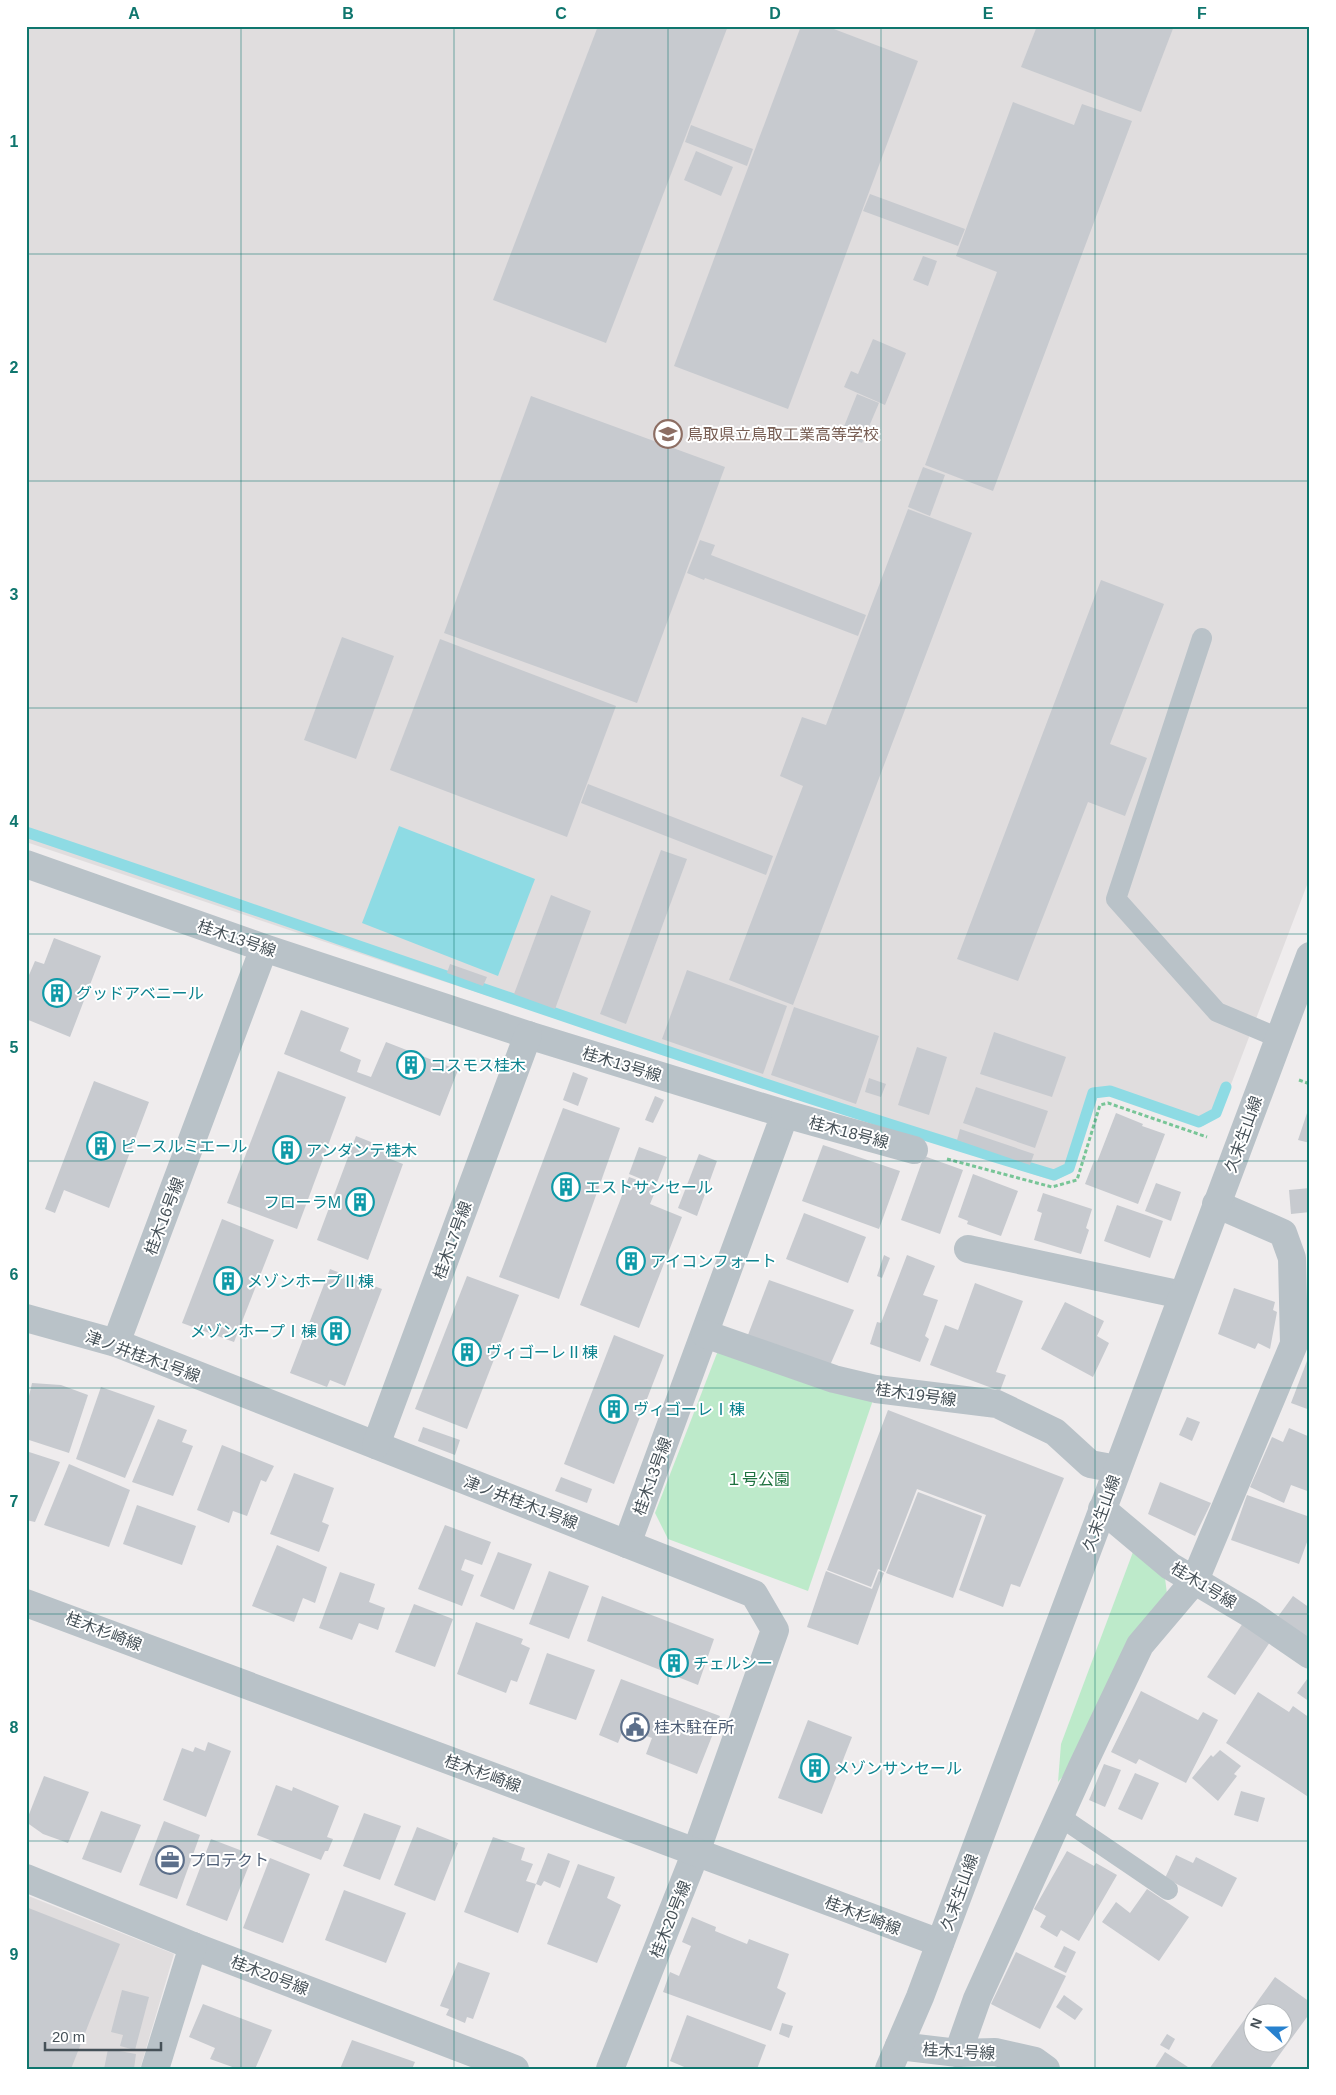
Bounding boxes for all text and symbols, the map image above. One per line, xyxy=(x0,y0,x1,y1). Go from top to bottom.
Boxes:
text: A xyxy=(128,5,140,22)
text: B xyxy=(342,5,354,22)
text: C xyxy=(555,5,567,22)
text: D xyxy=(769,5,781,22)
text: E xyxy=(983,5,994,22)
text: F xyxy=(1197,5,1207,22)
text: 1 xyxy=(10,133,19,150)
text: 2 xyxy=(10,359,19,376)
school or university icon: 鳥取県立鳥取工業高等学校 xyxy=(653,419,683,449)
place label: 鳥取県立鳥取工業高等学校 xyxy=(687,426,879,443)
text: 3 xyxy=(10,586,19,603)
text: 4 xyxy=(10,813,19,830)
street label: 桂木13号線 xyxy=(195,917,278,960)
building icon: グッドアベニール xyxy=(42,978,72,1008)
place label: グッドアベニール xyxy=(76,985,204,1002)
text: 5 xyxy=(10,1039,19,1056)
street label: 桂木13号線 xyxy=(580,1044,663,1085)
building icon: コスモス桂木 xyxy=(396,1050,426,1080)
place label: コスモス桂木 xyxy=(430,1057,526,1074)
street label: 久末生山線 xyxy=(1222,1094,1265,1175)
street label: 桂木18号線 xyxy=(807,1114,891,1151)
building icon: ピースルミエール xyxy=(86,1131,116,1161)
building icon: アンダンテ桂木 xyxy=(272,1135,302,1165)
place label: ピースルミエール xyxy=(120,1138,247,1155)
place label: アンダンテ桂木 xyxy=(306,1142,417,1159)
building icon: エストサンセール xyxy=(551,1172,581,1202)
street label: 桂木16号線 xyxy=(142,1175,187,1257)
place label: エストサンセール xyxy=(585,1179,713,1196)
building icon: フローラM xyxy=(345,1187,375,1217)
place label: フローラM xyxy=(264,1194,341,1211)
street label: 桂木17号線 xyxy=(430,1199,474,1282)
building icon: アイコンフォート xyxy=(616,1246,646,1276)
place label: アイコンフォート xyxy=(650,1253,777,1270)
text: 6 xyxy=(10,1266,19,1283)
building icon: メゾンホープⅡ棟 xyxy=(213,1266,243,1296)
place label: メゾンホープⅡ棟 xyxy=(247,1273,374,1290)
building icon: メゾンホープⅠ棟 xyxy=(321,1316,351,1346)
place label: メゾンホープⅠ棟 xyxy=(190,1323,317,1340)
street label: 津ノ井桂木1号線 xyxy=(83,1328,203,1385)
building icon: ヴィゴーレⅡ棟 xyxy=(452,1337,482,1367)
place label: ヴィゴーレⅡ棟 xyxy=(486,1344,598,1361)
street label: 桂木19号線 xyxy=(874,1380,958,1409)
building icon: ヴィゴーレⅠ棟 xyxy=(599,1394,629,1424)
place label: ヴィゴーレⅠ棟 xyxy=(633,1401,745,1418)
street label: 桂木13号線 xyxy=(630,1435,674,1518)
park label: １号公園 xyxy=(726,1471,790,1488)
street label: 津ノ井桂木1号線 xyxy=(461,1473,580,1532)
street label: 久末生山線 xyxy=(1080,1473,1123,1554)
text: 7 xyxy=(10,1493,19,1510)
street label: 桂木1号線 xyxy=(1168,1559,1239,1611)
street label: 桂木杉崎線 xyxy=(63,1609,144,1654)
building icon: チェルシー xyxy=(659,1648,689,1678)
place label: チェルシー xyxy=(693,1655,773,1672)
public building icon: 桂木駐在所 xyxy=(620,1712,650,1742)
text: 8 xyxy=(10,1719,19,1736)
place label: 桂木駐在所 xyxy=(654,1719,734,1736)
street label: 桂木杉崎線 xyxy=(442,1752,523,1795)
building icon: メゾンサンセール xyxy=(800,1753,830,1783)
place label: メゾンサンセール xyxy=(834,1760,962,1777)
office icon: プロテクト xyxy=(155,1845,185,1875)
place label: プロテクト xyxy=(189,1852,269,1869)
street label: 久末生山線 xyxy=(938,1852,981,1933)
street label: 桂木20号線 xyxy=(647,1878,694,1960)
street label: 桂木杉崎線 xyxy=(822,1893,903,1938)
text: 9 xyxy=(10,1946,19,1963)
street label: 桂木20号線 xyxy=(229,1953,311,1998)
north arrow xyxy=(1244,2002,1294,2052)
text: N xyxy=(1247,2016,1265,2031)
scale bar xyxy=(45,2020,161,2052)
text: 20 m xyxy=(52,2028,85,2045)
street label: 桂木1号線 xyxy=(922,2041,996,2062)

